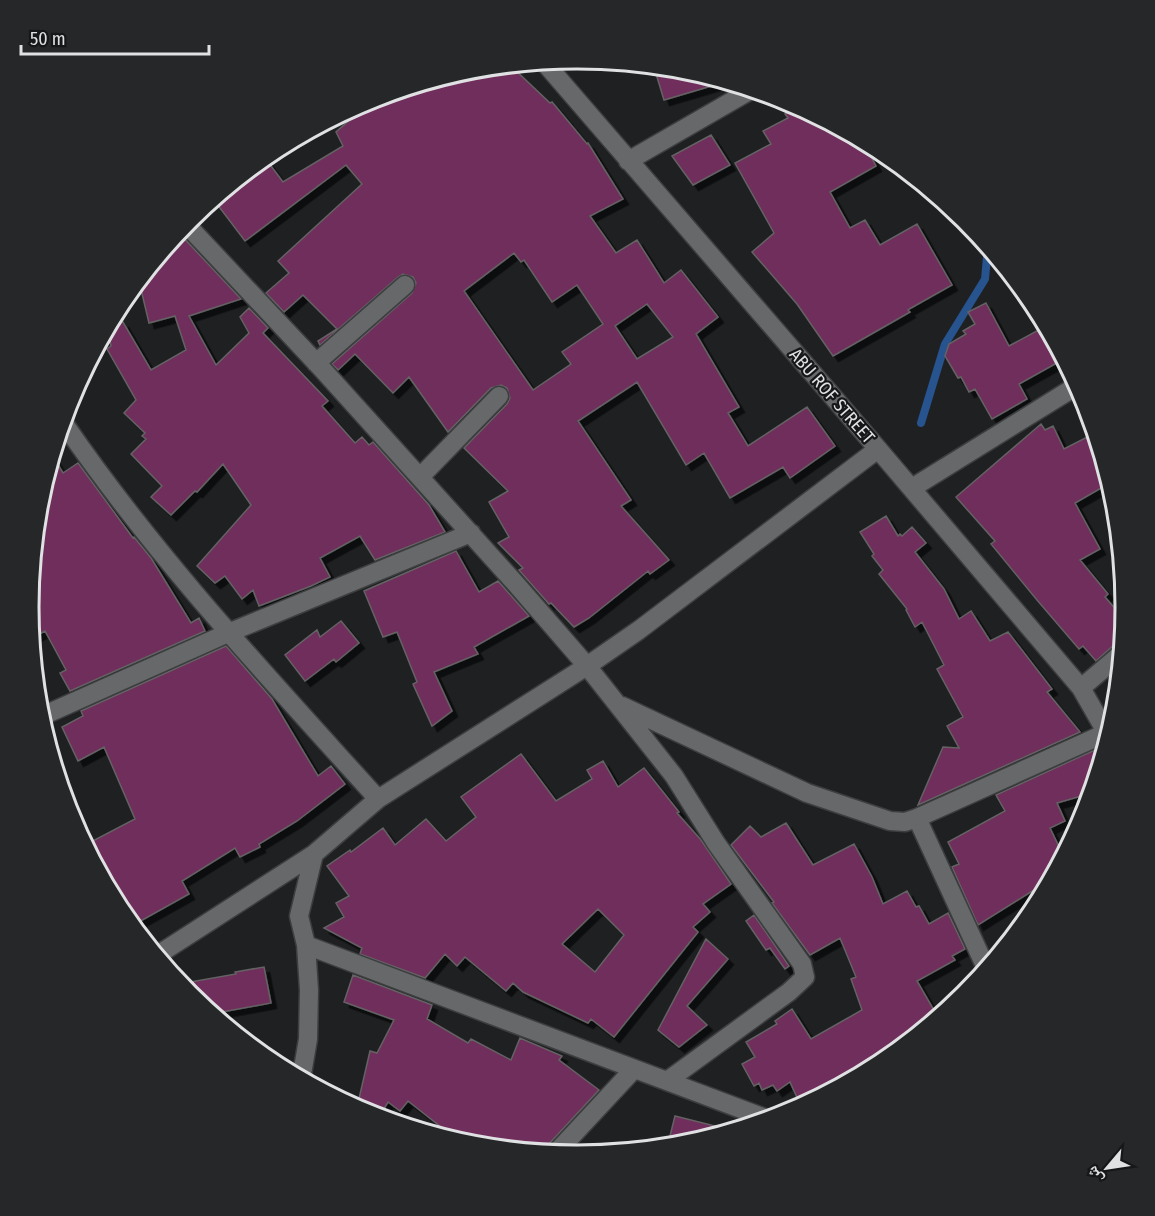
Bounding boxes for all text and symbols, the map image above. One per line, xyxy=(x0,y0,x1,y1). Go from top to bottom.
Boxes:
scale bar xyxy=(21,18,208,56)
text: 50 m xyxy=(30,28,66,50)
street label: ABU ROF STREET xyxy=(785,344,880,449)
north arrow xyxy=(1077,1138,1137,1198)
text: ش xyxy=(1082,1163,1107,1187)

